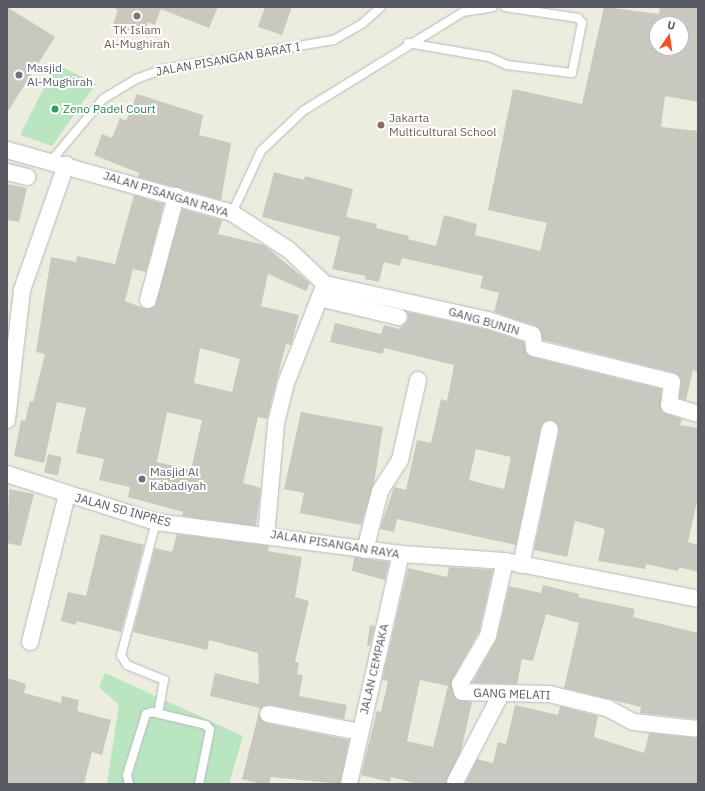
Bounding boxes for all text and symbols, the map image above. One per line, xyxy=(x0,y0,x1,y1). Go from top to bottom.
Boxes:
marker: TK Islam Al-Mughirah xyxy=(132,11,142,21)
north arrow xyxy=(649,16,689,56)
text: U xyxy=(666,18,677,33)
place label: TK Islam Al-Mughirah xyxy=(104,23,170,51)
street label: JALAN PISANGAN BARAT I xyxy=(155,39,301,79)
place label: Masjid Al-Mughirah xyxy=(27,61,93,89)
marker: Masjid Al-Mughirah xyxy=(14,70,24,80)
place label: Zeno Padel Court xyxy=(63,102,156,116)
marker: Zeno Padel Court xyxy=(50,104,60,114)
place label: Jakarta Multicultural School xyxy=(389,111,496,139)
marker: Jakarta Multicultural School xyxy=(376,120,386,130)
street label: JALAN PISANGAN RAYA xyxy=(102,168,230,220)
street label: GANG BUNIN xyxy=(447,304,521,338)
place label: Masjid Al Kabadiyah xyxy=(150,465,206,493)
marker: Masjid Al Kabadiyah xyxy=(137,474,147,484)
street label: JALAN SD INPRES xyxy=(73,490,173,530)
street label: JALAN PISANGAN RAYA xyxy=(269,527,401,561)
street label: JALAN CEMPAKA xyxy=(357,622,391,716)
street label: GANG MELATI xyxy=(473,685,551,703)

